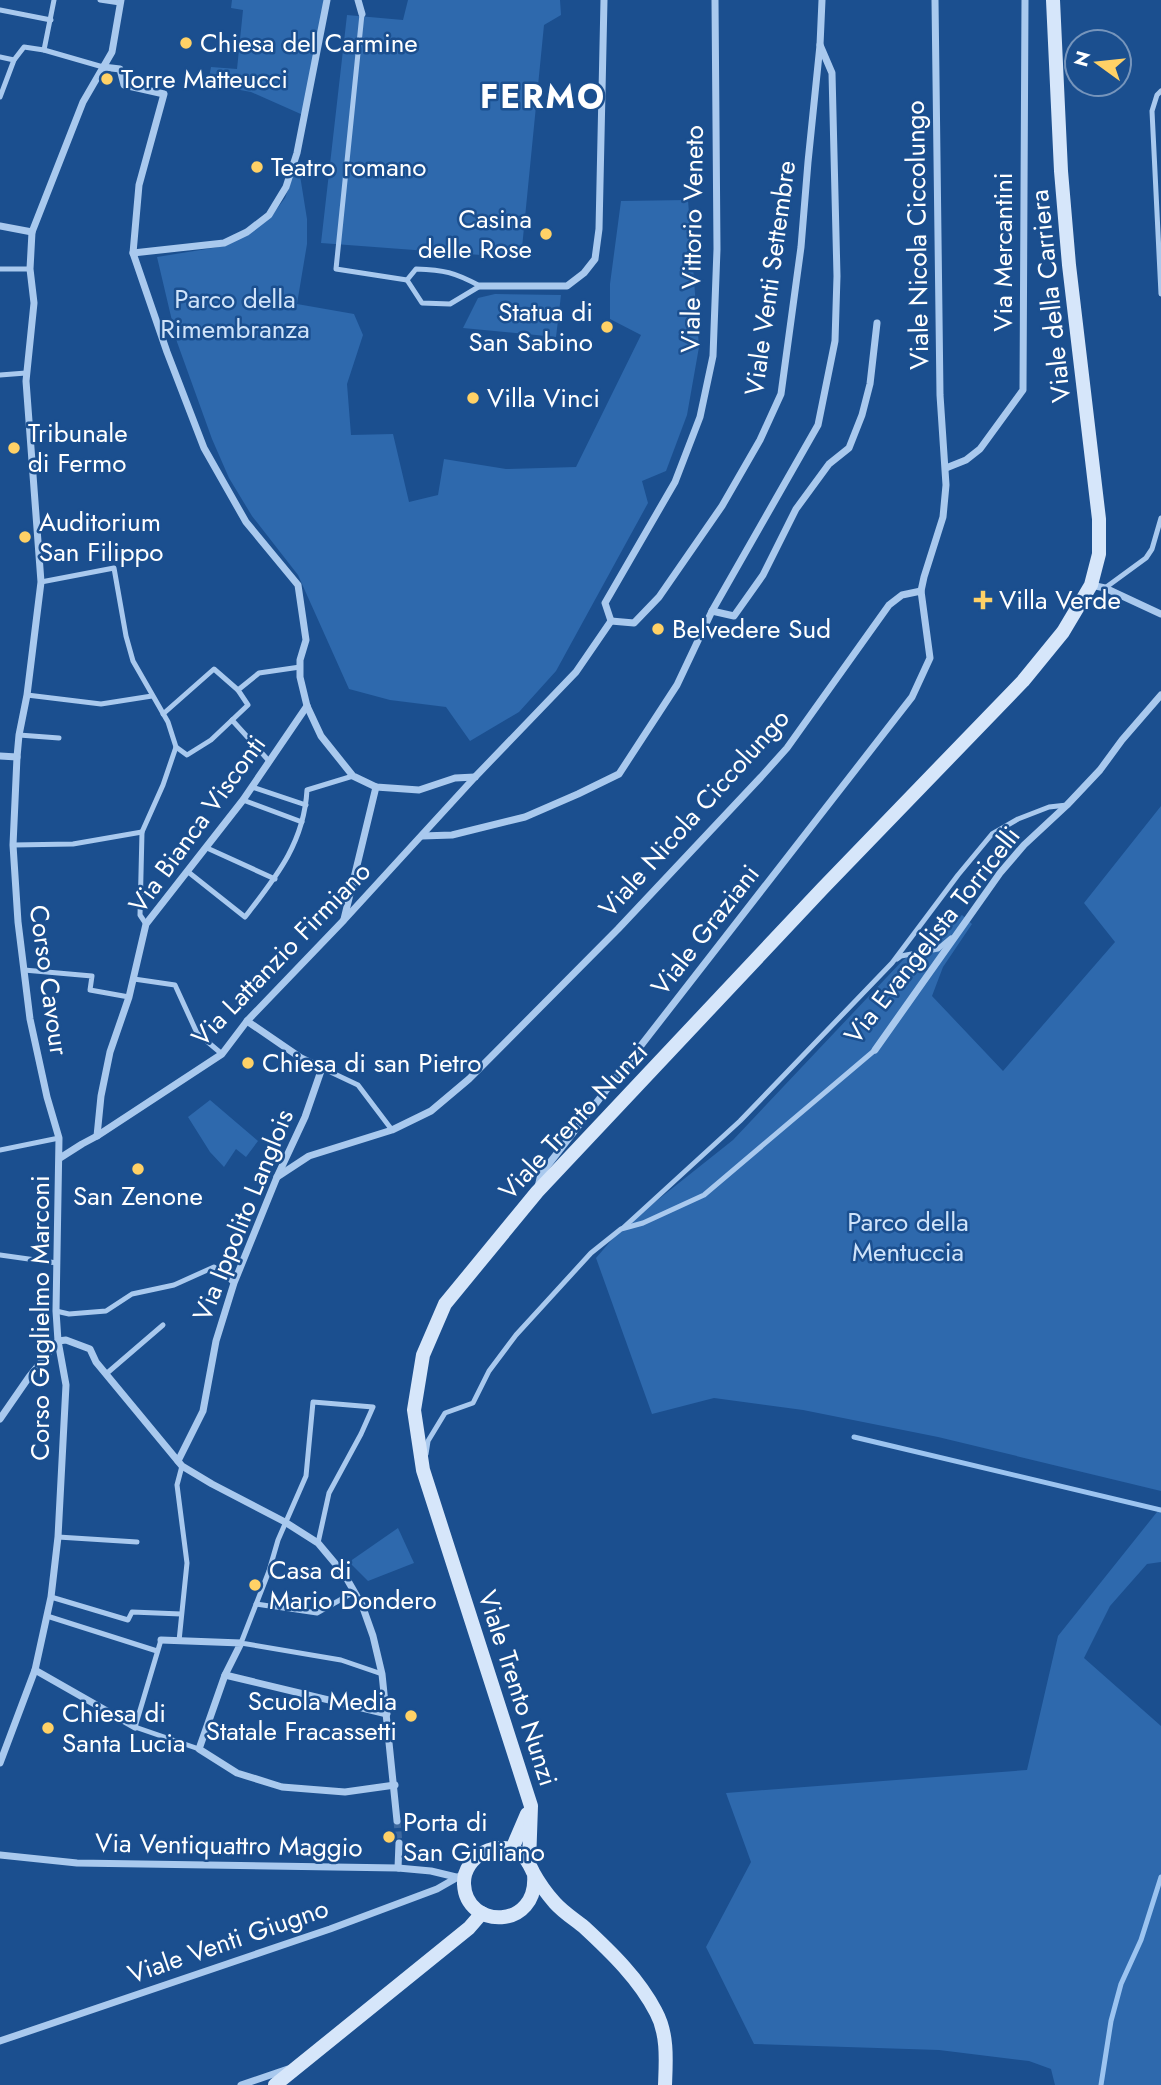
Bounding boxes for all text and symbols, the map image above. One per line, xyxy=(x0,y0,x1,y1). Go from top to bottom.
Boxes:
place label: Chiesa del Carmine xyxy=(200,24,418,62)
north arrow xyxy=(1063,28,1133,98)
marker: Chiesa del Carmine xyxy=(178,35,194,51)
text: N xyxy=(1067,48,1097,70)
place label: Torre Matteucci xyxy=(121,60,288,98)
marker: Torre Matteucci xyxy=(99,71,115,87)
district label: FERMO xyxy=(480,73,606,120)
street label: Viale Nicola Ciccolungo xyxy=(896,100,938,370)
street label: Viale Vittorio Veneto xyxy=(671,125,713,353)
place label: Teatro romano xyxy=(271,148,427,186)
street label: Viale Venti Settembre xyxy=(735,158,805,398)
marker: Teatro romano xyxy=(249,159,265,175)
street label: Via Mercantini xyxy=(984,172,1022,332)
street label: Viale della Carriera xyxy=(1020,188,1080,404)
place label: Casina delle Rose xyxy=(418,200,532,268)
marker: Casina delle Rose xyxy=(538,226,554,242)
park label: Parco della Rimembranza xyxy=(160,280,310,348)
place label: Statua di San Sabino xyxy=(469,293,593,361)
marker: Statua di San Sabino xyxy=(599,319,615,335)
place label: Villa Vinci xyxy=(487,379,600,417)
marker: Villa Vinci xyxy=(465,390,481,406)
place label: Tribunale di Fermo xyxy=(28,414,128,482)
marker: Tribunale di Fermo xyxy=(6,440,22,456)
place label: Auditorium San Filippo xyxy=(39,503,164,571)
marker: Auditorium San Filippo xyxy=(17,529,33,545)
place label: Villa Verde xyxy=(999,581,1121,619)
marker: Villa Verde xyxy=(973,590,993,610)
place label: Belvedere Sud xyxy=(672,610,831,648)
marker: Belvedere Sud xyxy=(650,621,666,637)
street label: Viale Nicola Ciccolungo xyxy=(590,700,798,926)
street label: Via Bianca Visconti xyxy=(119,727,275,921)
street label: Via Evangelista Torricelli xyxy=(835,818,1029,1052)
street label: Via Lattanzio Firmiano xyxy=(183,853,379,1055)
street label: Viale Graziani xyxy=(642,857,768,1003)
street label: Corso Cavour xyxy=(20,902,78,1058)
street label: Viale Trento Nunzi xyxy=(490,1034,656,1208)
place label: Chiesa di san Pietro xyxy=(262,1044,482,1082)
marker: Chiesa di san Pietro xyxy=(240,1055,256,1071)
street label: Via Ippolito Langlois xyxy=(183,1103,303,1327)
marker: San Zenone xyxy=(130,1161,146,1177)
street label: Corso Guglielmo Marconi xyxy=(21,1175,59,1461)
place label: San Zenone xyxy=(73,1177,203,1215)
park label: Parco della Mentuccia xyxy=(847,1203,969,1271)
place label: Casa di Mario Dondero xyxy=(269,1551,437,1619)
marker: Casa di Mario Dondero xyxy=(247,1577,263,1593)
street label: Viale Trento Nunzi xyxy=(468,1585,568,1791)
place label: Scuola Media Statale Fracassetti xyxy=(206,1682,397,1750)
place label: Chiesa di Santa Lucia xyxy=(62,1694,185,1762)
marker: Scuola Media Statale Fracassetti xyxy=(403,1708,419,1724)
marker: Chiesa di Santa Lucia xyxy=(40,1720,56,1736)
place label: Porta di San Giuliano xyxy=(403,1803,545,1871)
street label: Via Ventiquattro Maggio xyxy=(95,1824,363,1866)
marker: Porta di San Giuliano xyxy=(381,1829,397,1845)
street label: Viale Venti Giugno xyxy=(123,1889,333,1993)

